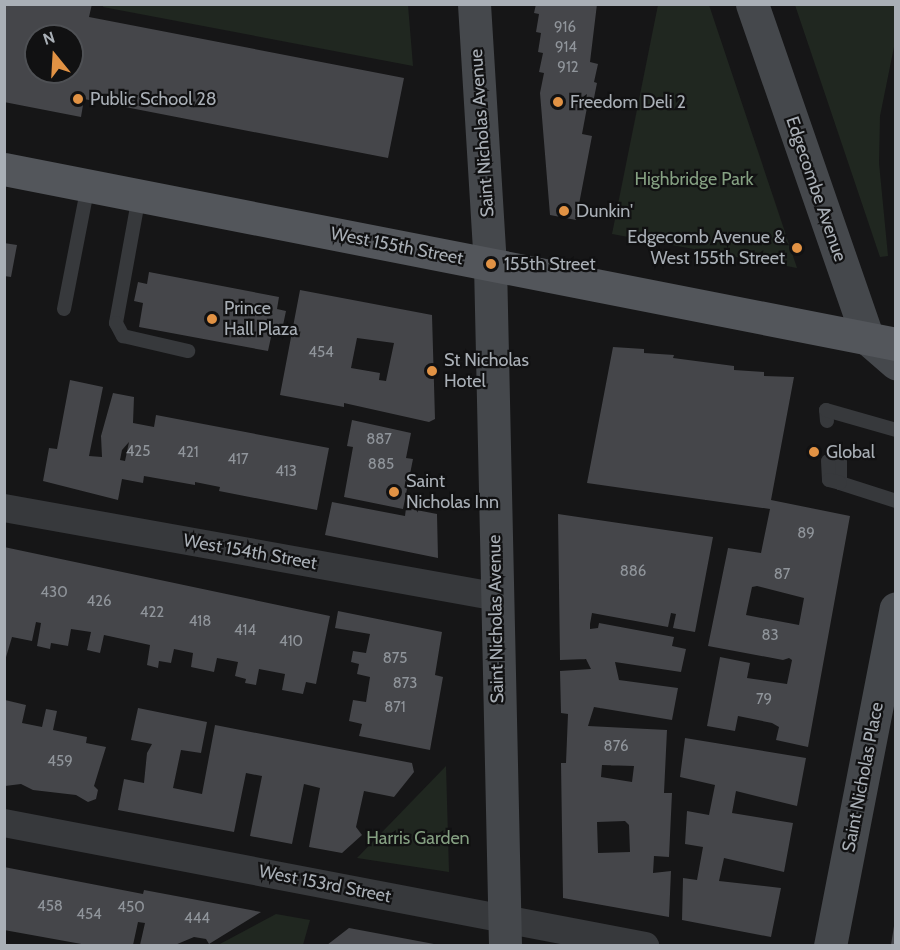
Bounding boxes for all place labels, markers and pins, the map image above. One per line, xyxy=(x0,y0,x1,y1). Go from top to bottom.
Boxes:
place label: Public School 28 xyxy=(90,88,217,110)
place label: Freedom Deli 2 xyxy=(570,91,686,113)
marker: Public School 28 xyxy=(71,92,85,106)
marker: Freedom Deli 2 xyxy=(551,95,565,109)
place label: Dunkin' xyxy=(576,200,633,222)
marker: Dunkin' xyxy=(557,204,571,218)
place label: Edgecomb Avenue & West 155th Street xyxy=(627,227,785,270)
marker: Edgecomb Avenue & West 155th Street xyxy=(790,241,804,255)
place label: 155th Street xyxy=(504,253,595,275)
marker: 155th Street xyxy=(482,255,500,273)
place label: Prince Hall Plaza xyxy=(224,298,298,340)
marker: Prince Hall Plaza xyxy=(205,312,219,326)
place label: St Nicholas Hotel xyxy=(444,350,529,392)
marker: St Nicholas Hotel xyxy=(425,364,439,378)
place label: Global xyxy=(826,441,875,463)
marker: Global xyxy=(807,445,821,459)
place label: Saint Nicholas Inn xyxy=(406,471,499,514)
marker: Saint Nicholas Inn xyxy=(387,485,401,499)

